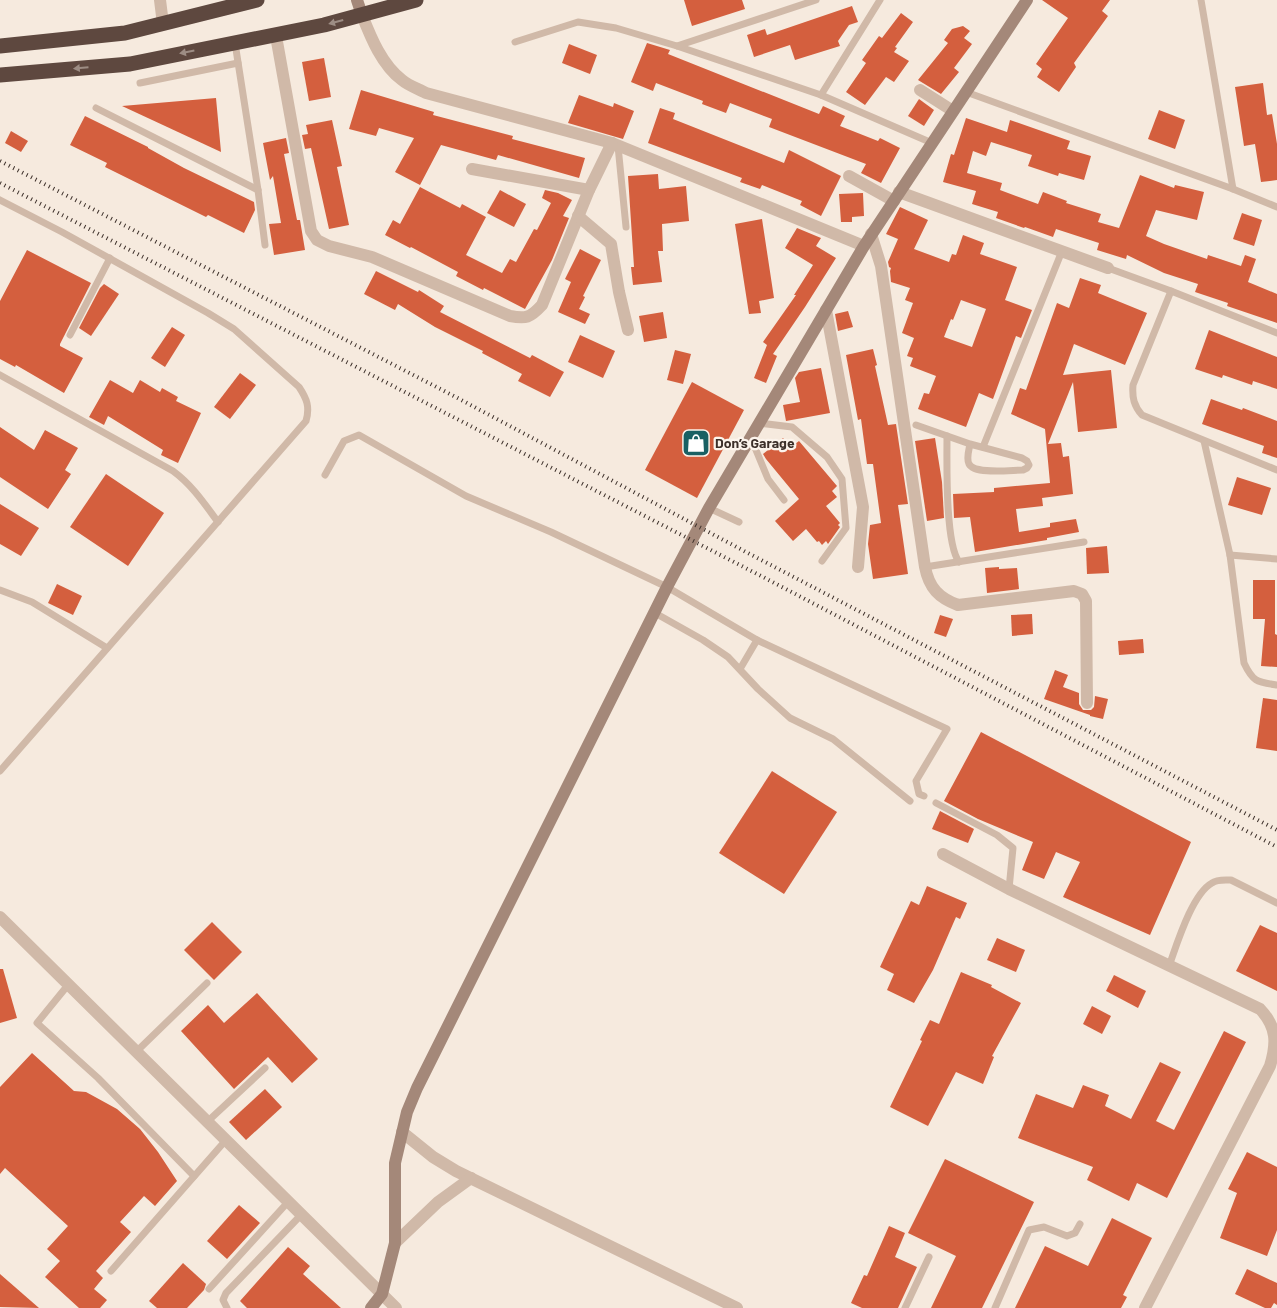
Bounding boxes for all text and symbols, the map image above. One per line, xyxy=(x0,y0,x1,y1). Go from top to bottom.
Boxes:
one-way arrow xyxy=(328,18,343,26)
one-way arrow xyxy=(179,49,195,57)
one-way arrow xyxy=(73,64,89,72)
shop icon: Don’s Garage xyxy=(681,428,711,458)
place label: Don’s Garage xyxy=(715,434,795,451)

